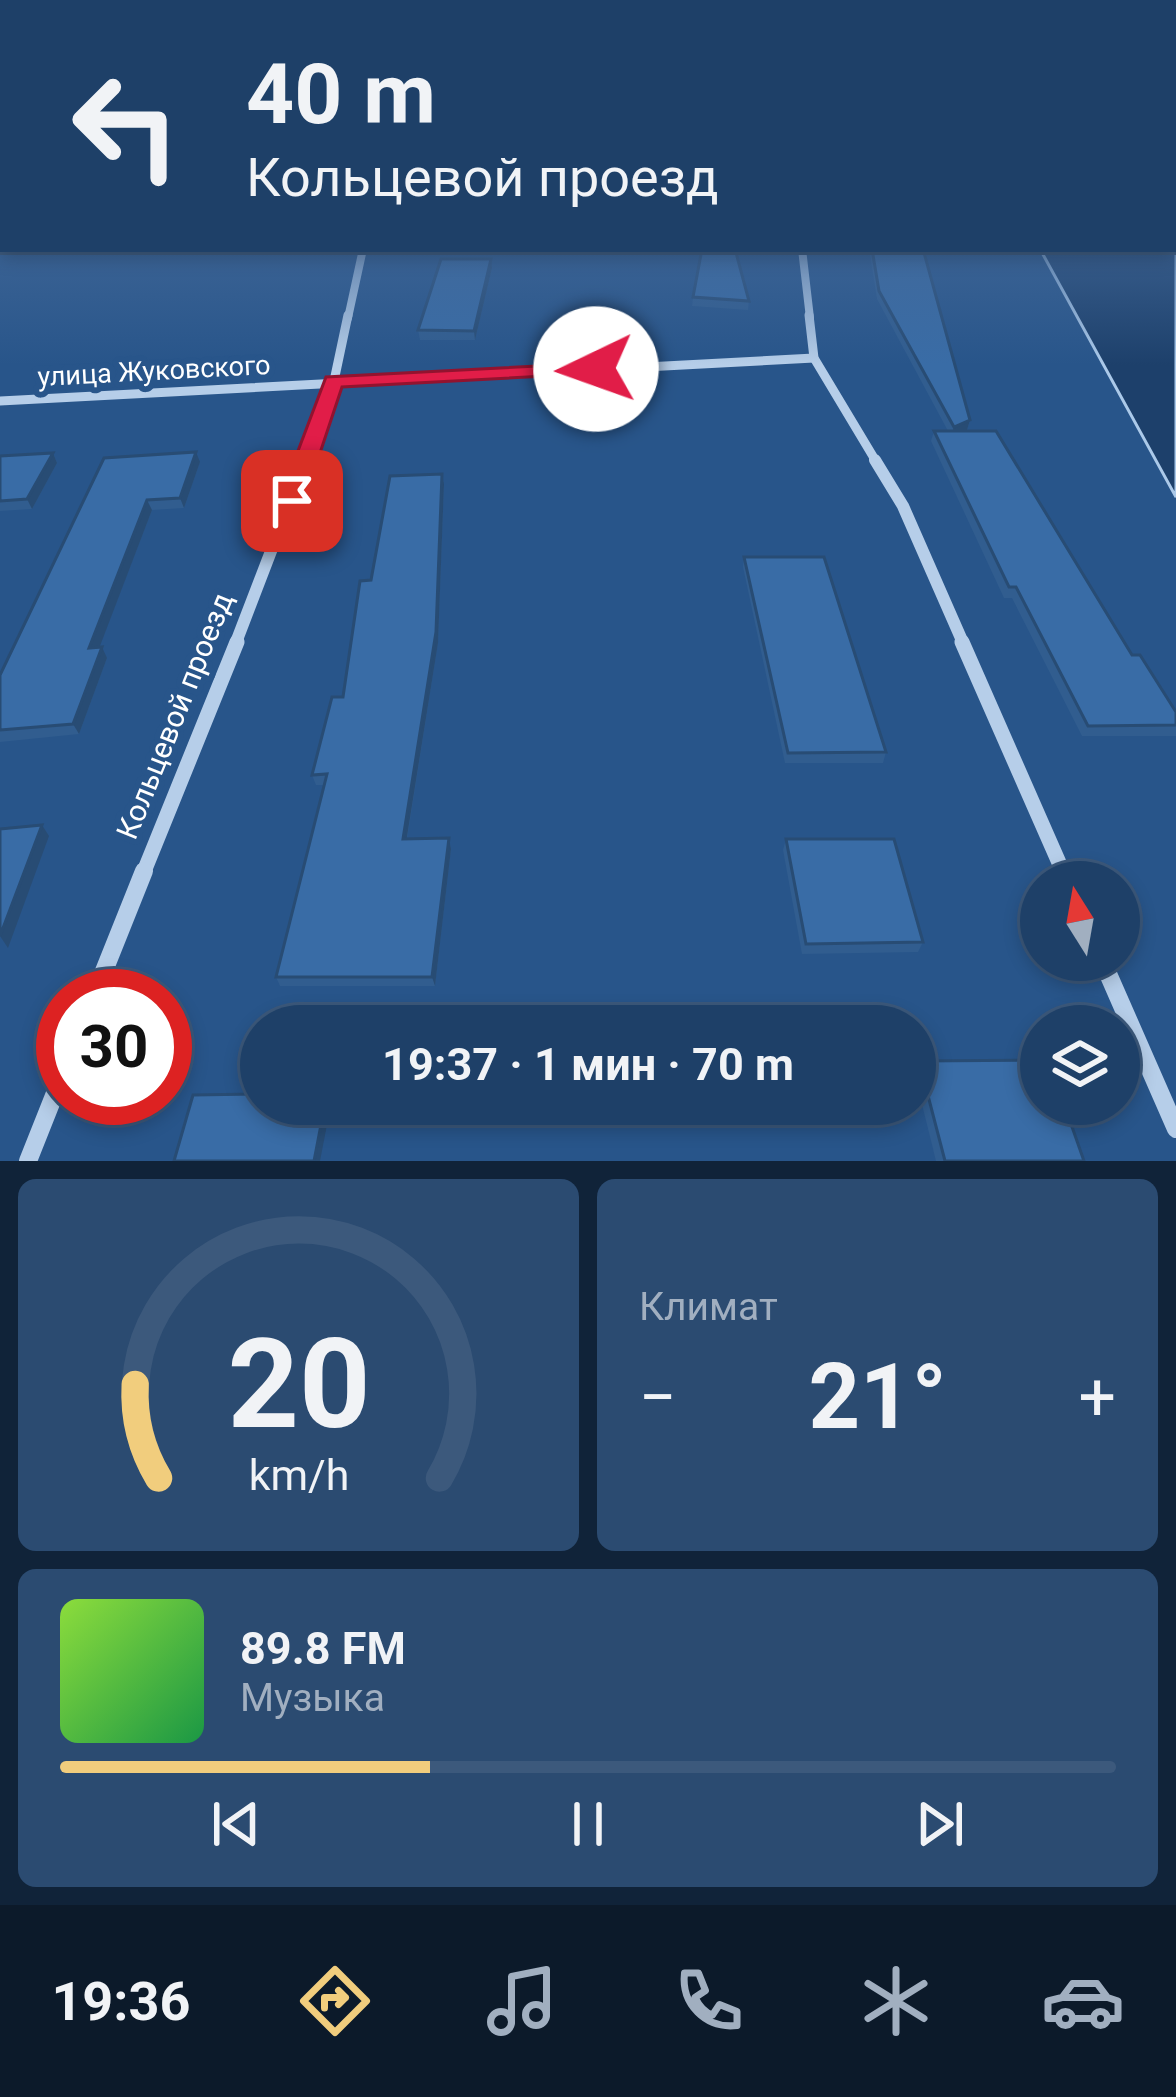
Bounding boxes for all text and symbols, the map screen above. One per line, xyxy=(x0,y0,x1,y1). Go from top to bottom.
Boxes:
text: 40 m xyxy=(246,45,436,144)
icon: left xyxy=(48,48,204,204)
text: Кольцевой проезд xyxy=(246,146,719,209)
position arrow xyxy=(533,306,659,432)
street label: улица Жуковского xyxy=(37,349,271,393)
pin xyxy=(241,450,343,552)
icon: arrive xyxy=(259,468,325,534)
street label: Кольцевой проезд xyxy=(109,588,240,844)
north arrow xyxy=(1020,861,1140,981)
map controls xyxy=(1020,861,1140,1125)
speed limit sign: 30 xyxy=(36,969,192,1125)
button: layers xyxy=(1020,1005,1140,1125)
text: 19:37 · 1 мин · 70 m xyxy=(382,1038,794,1091)
text: Климат xyxy=(639,1284,778,1330)
text: 20 xyxy=(227,1311,370,1457)
text: 21° xyxy=(808,1345,947,1450)
text: − xyxy=(639,1359,677,1436)
text: + xyxy=(1079,1359,1116,1436)
text: km/h xyxy=(248,1450,349,1500)
text: 89.8 FM xyxy=(240,1622,406,1675)
text: Музыка xyxy=(240,1675,385,1721)
icon: previous xyxy=(203,1791,269,1857)
icon: pause xyxy=(555,1791,621,1857)
icon: next xyxy=(907,1791,973,1857)
icon: directions xyxy=(293,1959,377,2043)
icon: music xyxy=(480,1959,564,2043)
icon: phone xyxy=(667,1959,751,2043)
icon: climate xyxy=(854,1959,938,2043)
icon: car xyxy=(1041,1959,1125,2043)
text: 19:36 xyxy=(51,1970,191,2033)

